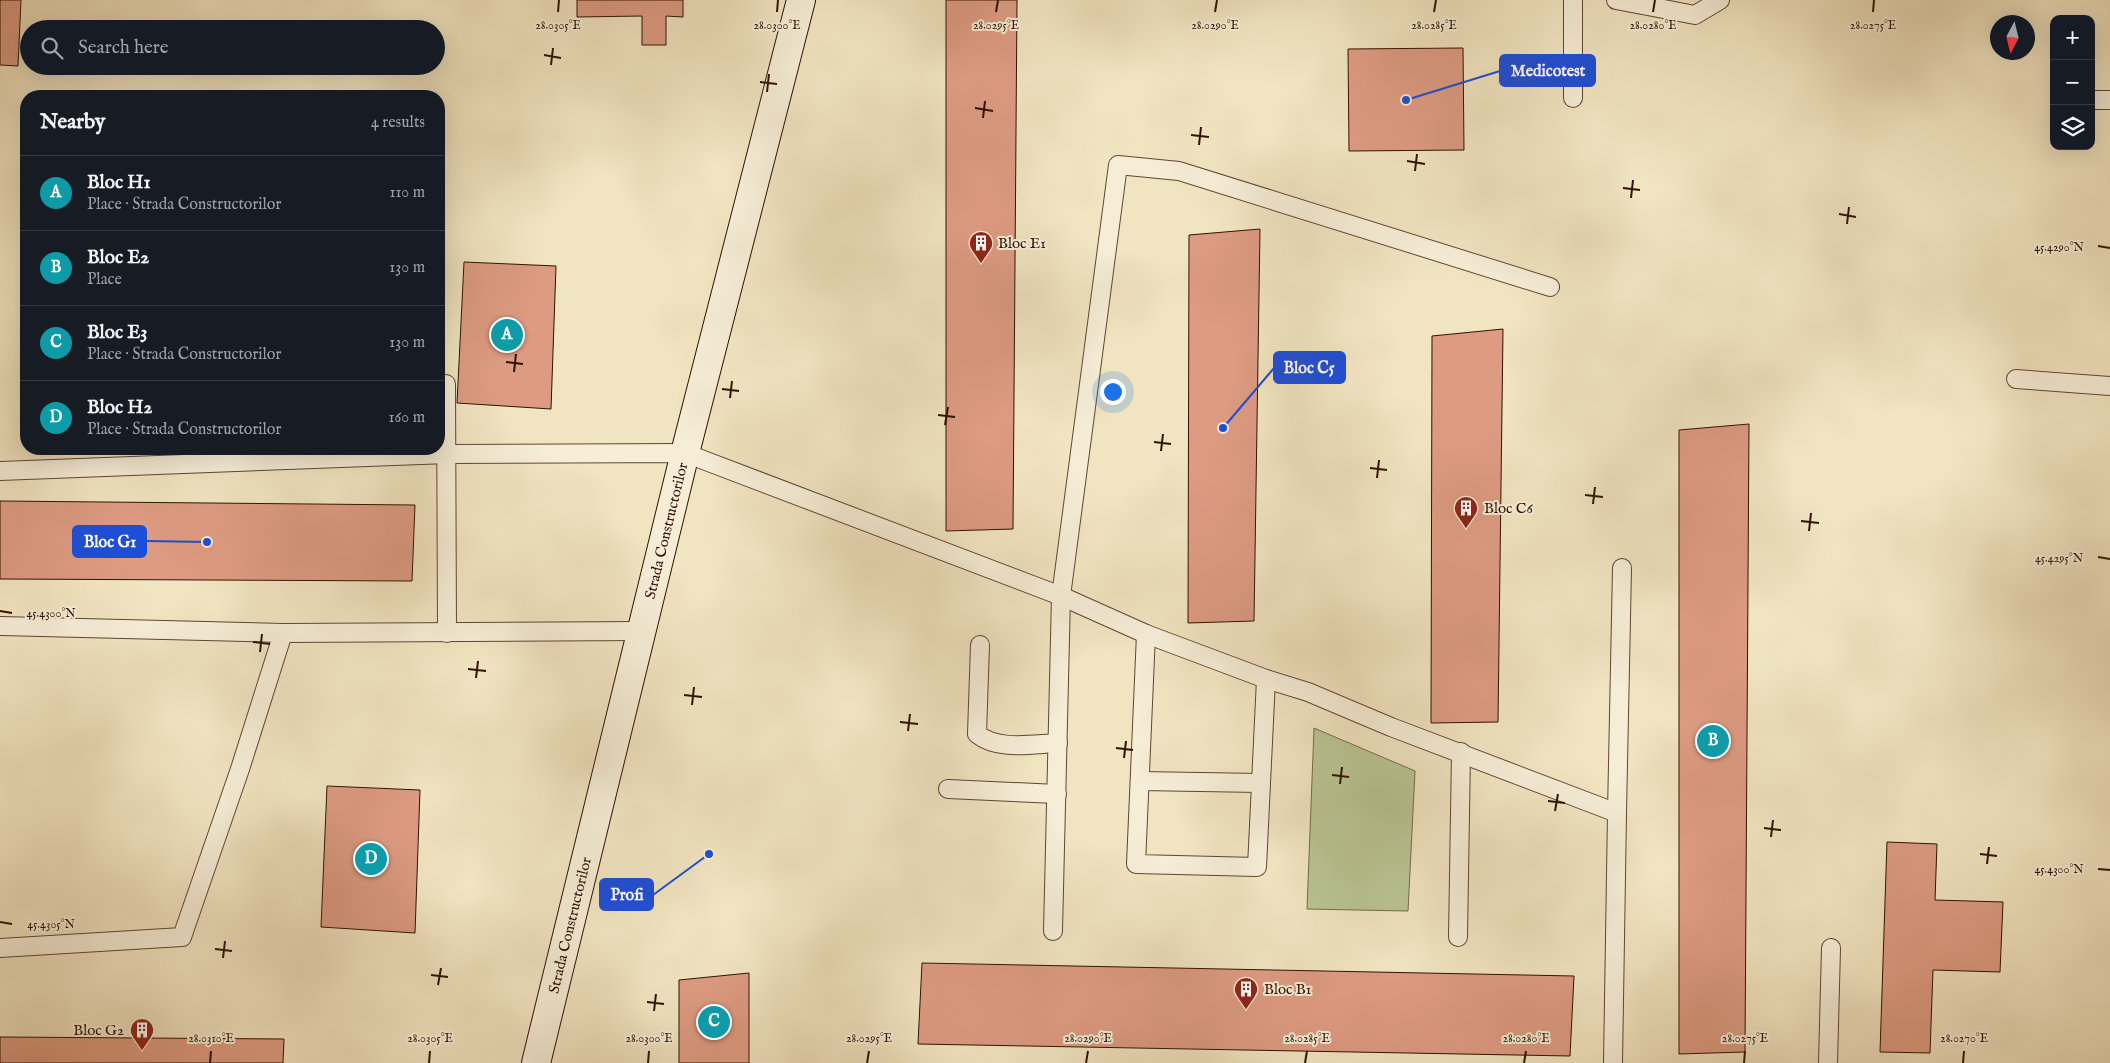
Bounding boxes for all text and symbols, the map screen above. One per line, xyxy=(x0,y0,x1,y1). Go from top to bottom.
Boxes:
north arrow xyxy=(1990,15,2035,60)
map controls xyxy=(2050,15,2095,150)
button: + xyxy=(2050,15,2095,60)
text: 28.0305°E xyxy=(535,18,581,33)
text: 28.0300°E xyxy=(753,18,801,33)
text: 28.0295°E xyxy=(973,18,1019,33)
text: 28.0290°E xyxy=(1191,18,1239,33)
text: 28.0285°E xyxy=(1411,18,1457,33)
text: 28.0280°E xyxy=(1629,18,1677,33)
text: 28.0275°E xyxy=(1850,18,1896,33)
search box xyxy=(20,20,445,75)
icon: search xyxy=(38,34,66,62)
text: Search here xyxy=(78,36,169,60)
callout: Medicotest xyxy=(1500,55,1595,86)
button: − xyxy=(2050,60,2095,105)
text: Medicotest xyxy=(1511,62,1586,82)
button: layers xyxy=(2050,105,2095,150)
text: Nearby xyxy=(40,109,105,136)
text: 4 results xyxy=(371,113,425,133)
text: Bloc H1 xyxy=(87,171,151,195)
text: A xyxy=(51,183,61,203)
text: 110 m xyxy=(389,183,425,203)
text: Place · Strada Constructorilor xyxy=(87,195,281,215)
building icon: Bloc E1 xyxy=(968,230,994,264)
place label: Bloc E1 xyxy=(998,234,1046,253)
text: 45.4290°N xyxy=(2034,240,2084,255)
text: Bloc E2 xyxy=(87,246,149,270)
text: B xyxy=(51,258,61,278)
text: 130 m xyxy=(389,258,425,278)
text: Place xyxy=(87,270,122,290)
pin: A xyxy=(491,316,523,354)
text: Bloc E3 xyxy=(87,321,147,345)
text: C xyxy=(50,333,62,353)
text: 130 m xyxy=(389,333,425,353)
text: Place · Strada Constructorilor xyxy=(87,345,281,365)
callout: Bloc C5 xyxy=(1274,352,1345,383)
text: Bloc C5 xyxy=(1283,359,1335,379)
your location xyxy=(1100,379,1126,405)
text: Bloc H2 xyxy=(87,396,152,420)
text: D xyxy=(50,408,62,428)
text: 160 m xyxy=(389,408,425,428)
text: Place · Strada Constructorilor xyxy=(87,420,281,440)
street label: Strada Constructorilor xyxy=(640,460,692,601)
building icon: Bloc C6 xyxy=(1453,495,1479,529)
place label: Bloc C6 xyxy=(1484,499,1533,518)
callout: Bloc G1 xyxy=(73,526,146,557)
text: Bloc G1 xyxy=(84,533,136,553)
text: 45.4295°N xyxy=(2035,551,2084,566)
text: 45.4300°N xyxy=(26,606,76,621)
pin: B xyxy=(1697,722,1729,760)
pin: D xyxy=(355,840,387,878)
street label: Strada Constructorilor xyxy=(544,854,596,995)
text: 45.4300°N xyxy=(2034,862,2084,877)
callout: Profi xyxy=(600,879,653,910)
text: Profi xyxy=(610,886,644,906)
text: 45.4305°N xyxy=(27,917,75,932)
building icon: Bloc B1 xyxy=(1233,976,1259,1010)
place label: Bloc B1 xyxy=(1264,980,1311,999)
pin: C xyxy=(698,1003,730,1041)
building icon: Bloc G2 xyxy=(129,1017,155,1051)
place label: Bloc G2 xyxy=(73,1021,124,1040)
text: 28.0310°E xyxy=(188,1031,234,1046)
text: 28.0305°E xyxy=(407,1031,453,1046)
text: 28.0300°E xyxy=(625,1031,673,1046)
text: 28.0295°E xyxy=(846,1031,892,1046)
text: 28.0290°E xyxy=(1064,1031,1112,1046)
text: 28.0285°E xyxy=(1284,1031,1330,1046)
text: 28.0280°E xyxy=(1502,1031,1550,1046)
text: 28.0275°E xyxy=(1722,1031,1768,1046)
text: 28.0270°E xyxy=(1940,1031,1988,1046)

